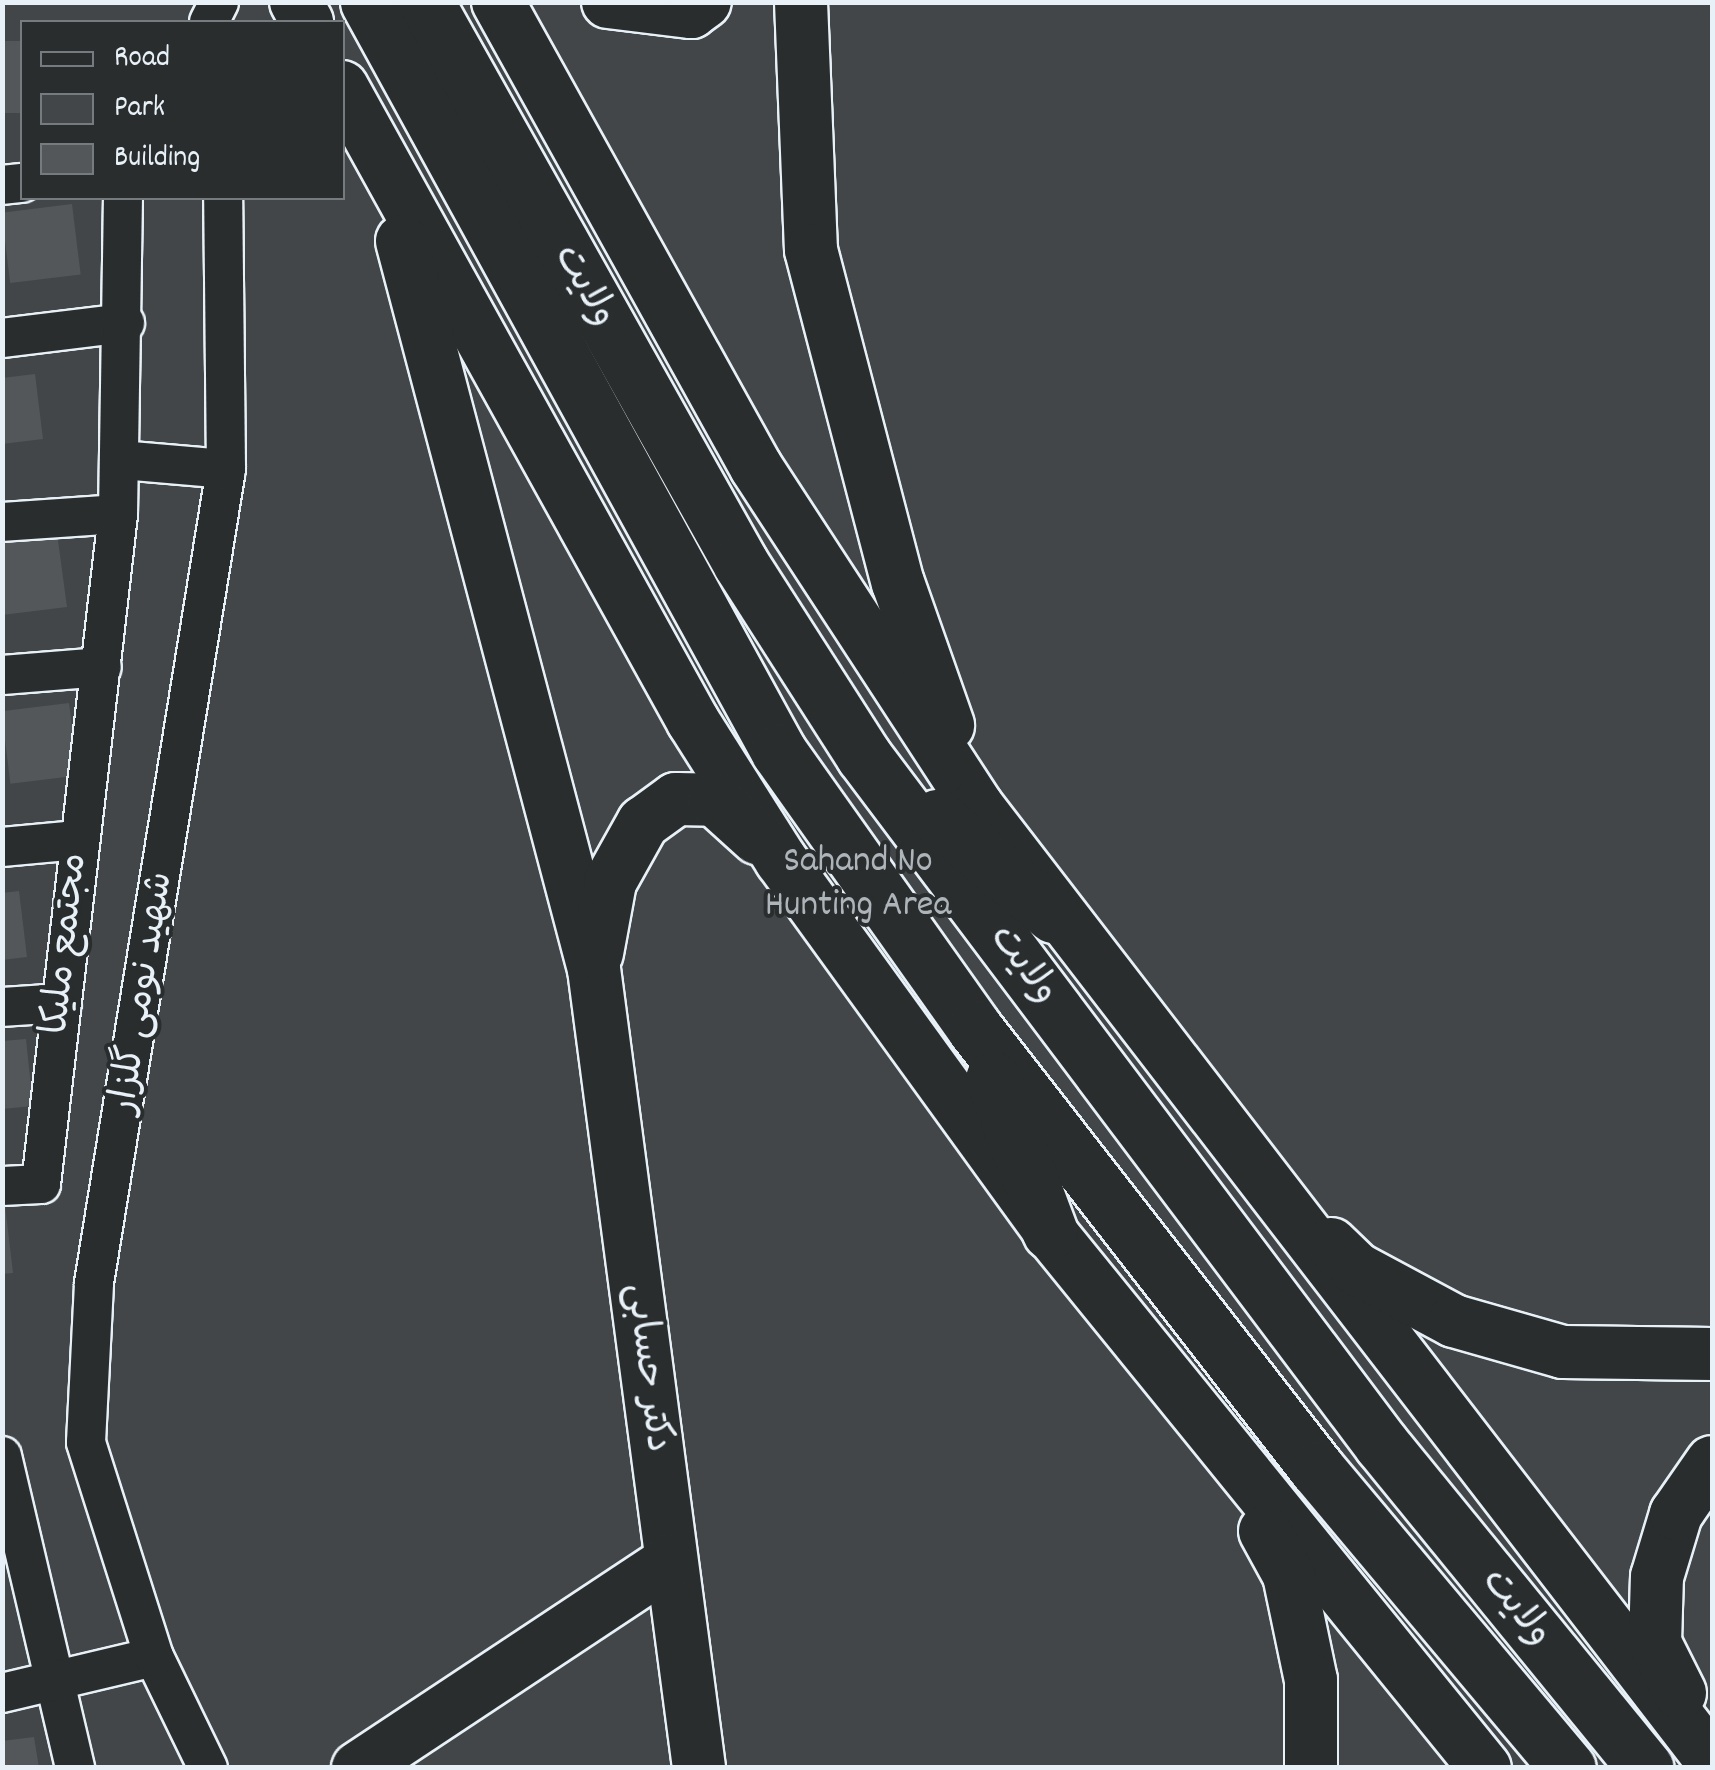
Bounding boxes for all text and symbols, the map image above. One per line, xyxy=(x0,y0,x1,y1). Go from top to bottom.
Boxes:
legend xyxy=(20,20,345,200)
text: Road xyxy=(114,38,170,81)
text: Park xyxy=(114,88,165,131)
text: Building xyxy=(114,138,200,181)
street label: ولایت xyxy=(541,238,625,336)
park label: Sahand No Hunting Area xyxy=(765,840,951,929)
street label: مجتمع ملیکا xyxy=(35,851,99,1037)
street label: شهید نومی گلزار xyxy=(102,869,186,1117)
street label: ولایت xyxy=(978,917,1066,1015)
street label: دکتر حسابی xyxy=(613,1281,679,1455)
street label: ولایت xyxy=(1470,1561,1560,1657)

